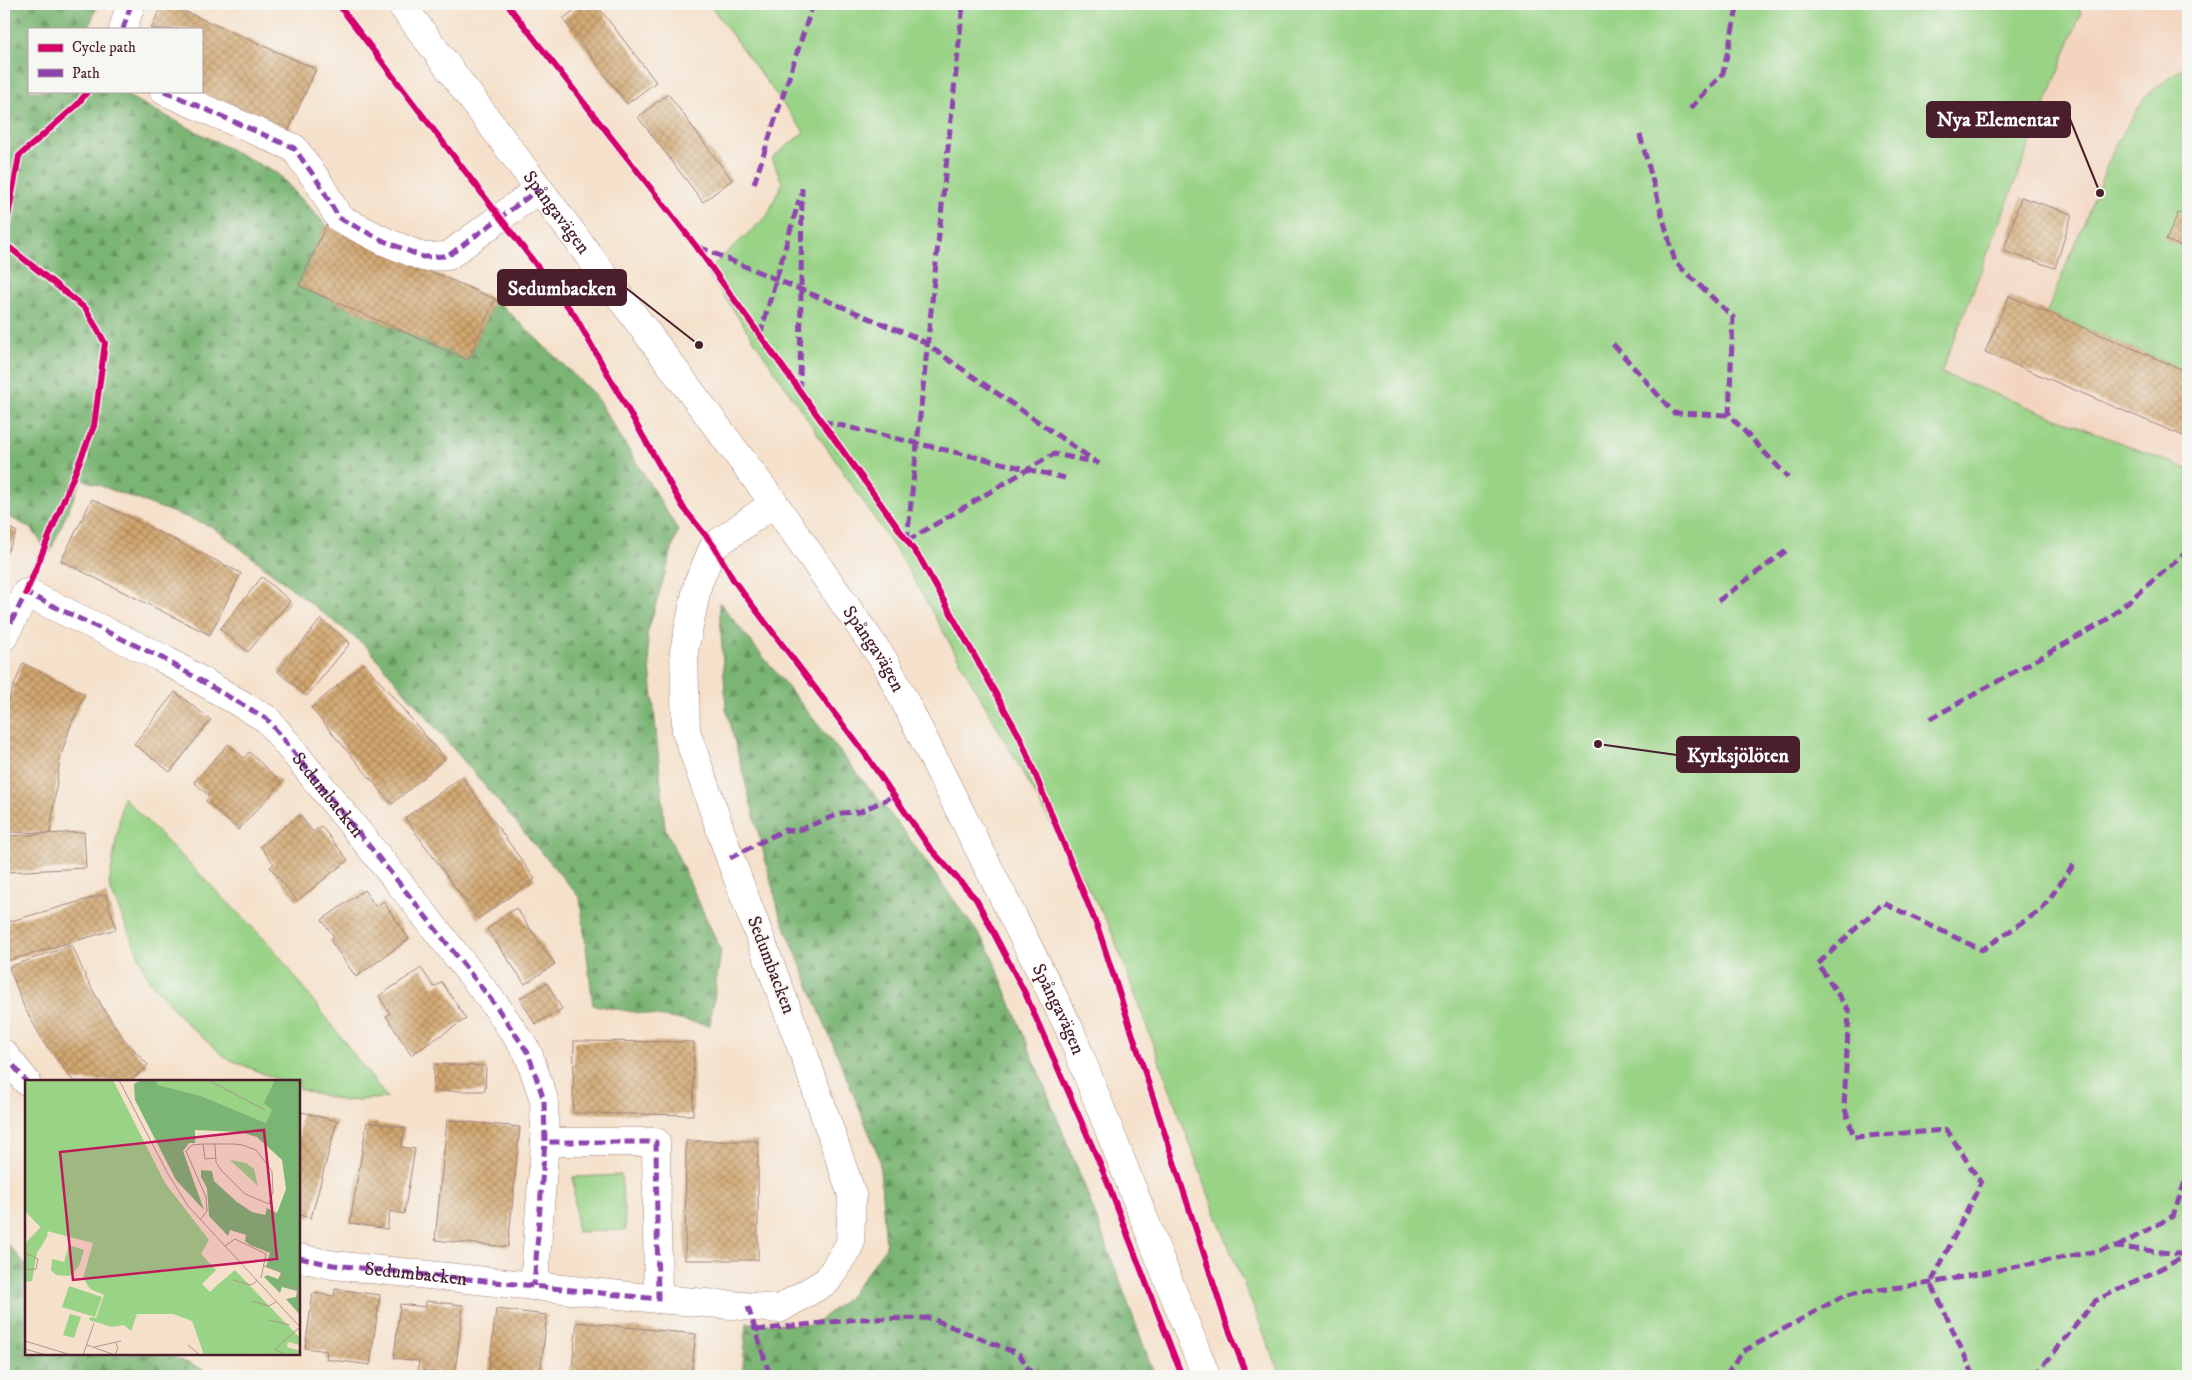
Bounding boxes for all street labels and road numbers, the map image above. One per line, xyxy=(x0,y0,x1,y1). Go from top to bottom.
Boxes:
street label: Spångavägen xyxy=(518,166,595,259)
street label: Spångavägen xyxy=(838,601,910,696)
street label: Sedumbacken xyxy=(287,748,369,842)
street label: Sedumbacken xyxy=(742,913,800,1017)
street label: Spångavägen xyxy=(1027,960,1090,1058)
street label: Sedumbacken xyxy=(363,1257,468,1290)

